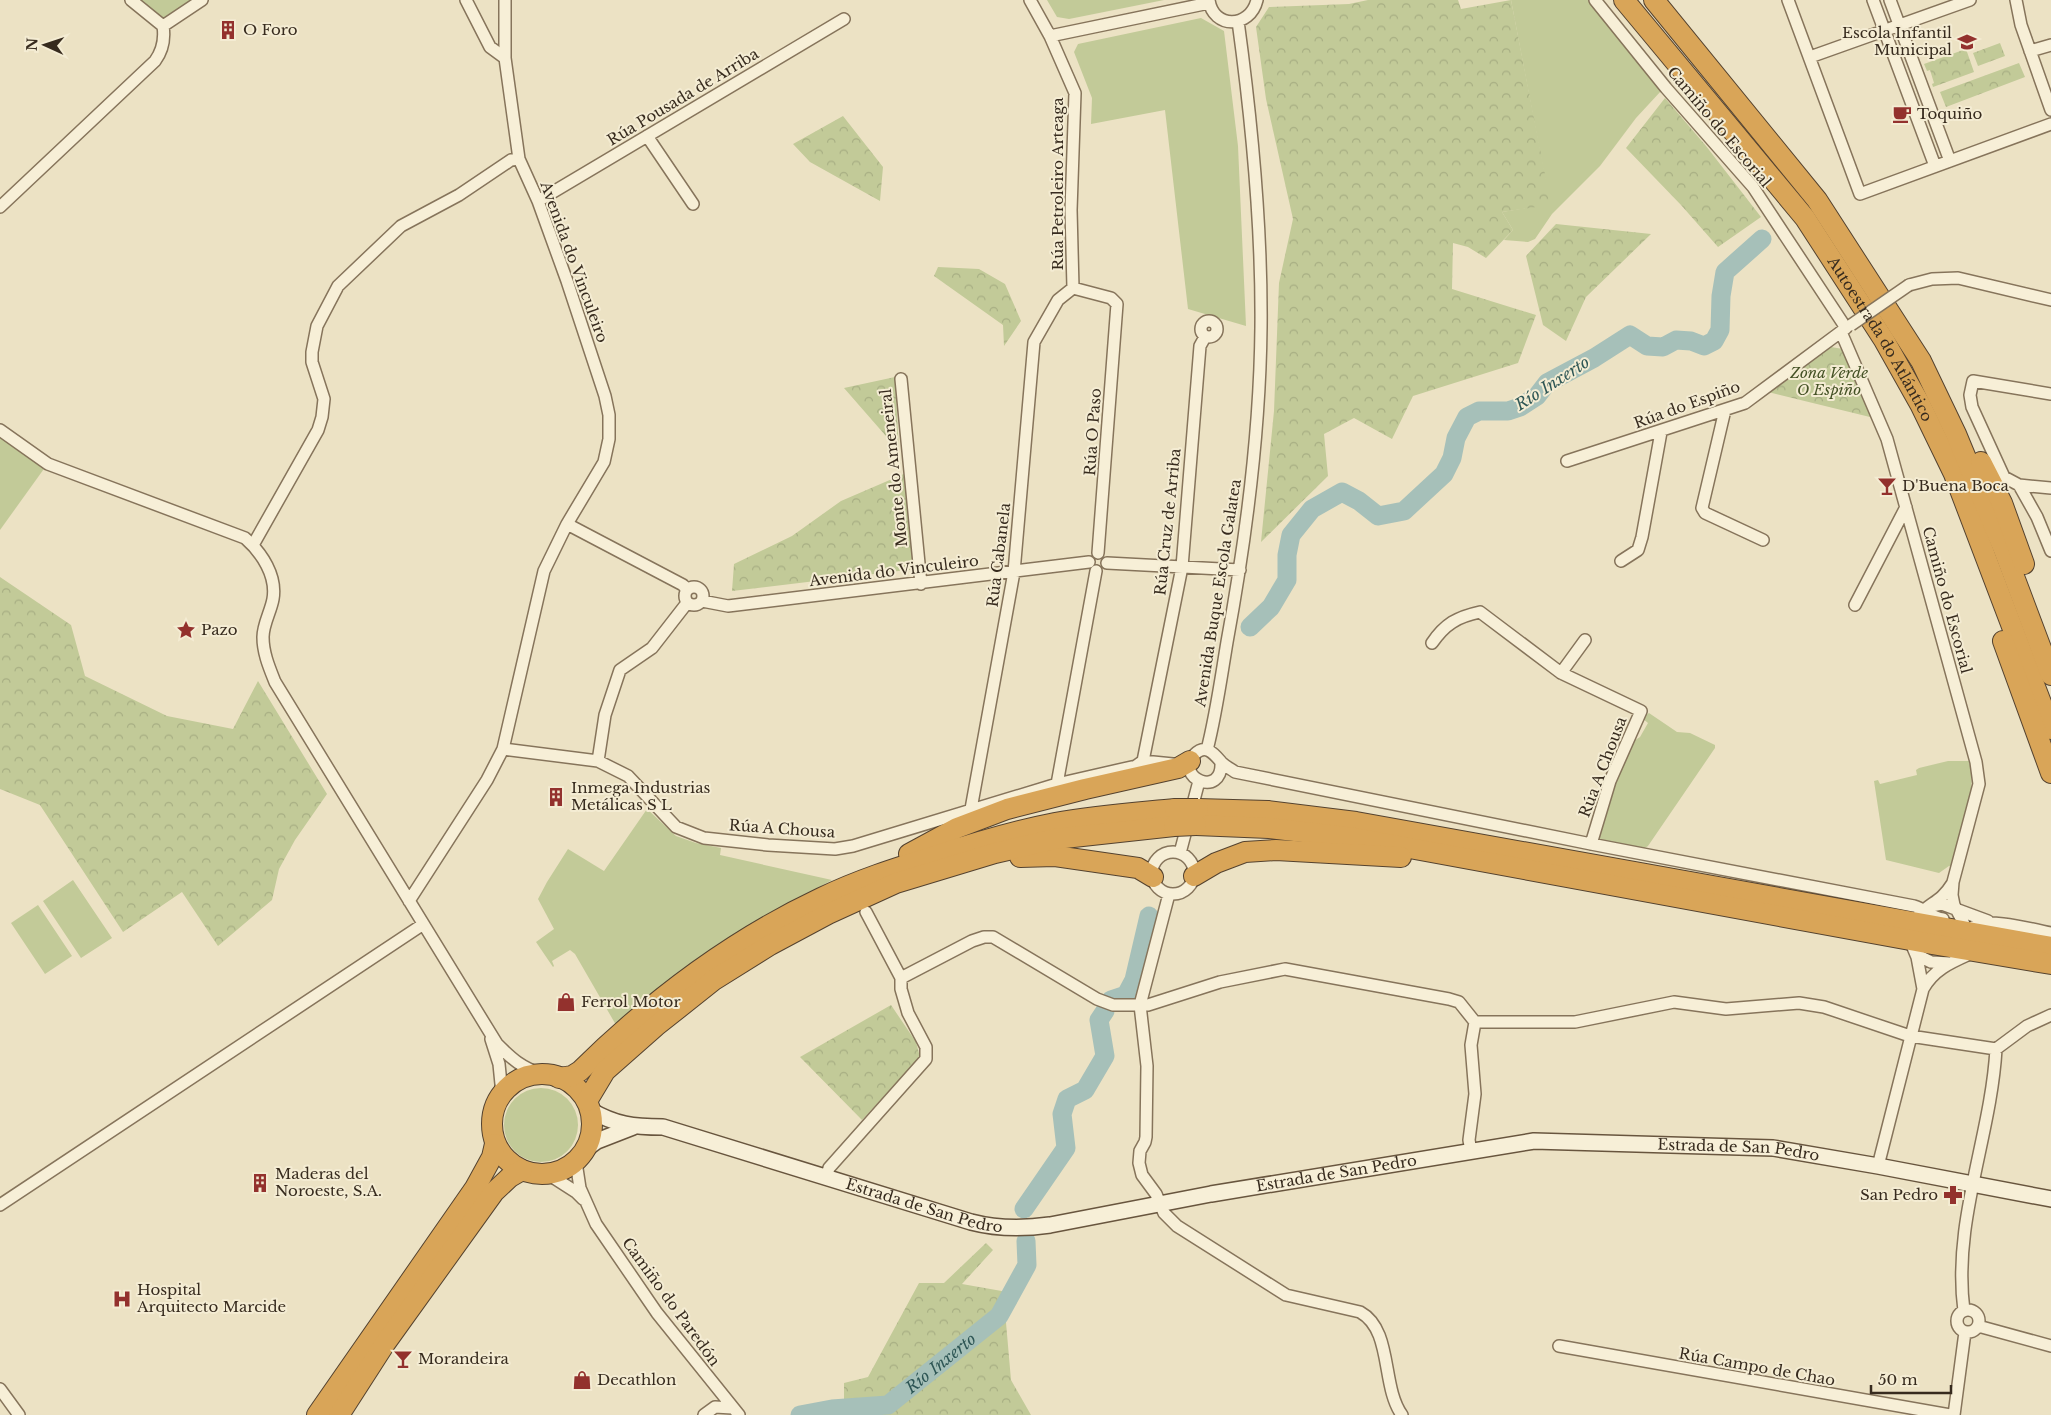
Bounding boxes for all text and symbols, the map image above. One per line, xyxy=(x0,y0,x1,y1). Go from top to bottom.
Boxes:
building icon: O Foro xyxy=(217,19,239,41)
north arrow xyxy=(20,20,70,70)
place label: O Foro xyxy=(243,20,298,39)
place label: Escola Infantil Municipal xyxy=(1842,23,1952,59)
school or university icon: Escola Infantil Municipal xyxy=(1956,31,1978,53)
text: N xyxy=(23,37,41,51)
street label: Rúa Pousada de Arriba xyxy=(604,43,762,149)
street label: Camiño do Escorial xyxy=(1663,63,1775,191)
street label: Rúa Petroleiro Arteaga xyxy=(1048,97,1067,270)
cafe icon: Toquiño xyxy=(1891,103,1913,125)
place label: Toquiño xyxy=(1917,104,1982,123)
street label: Avenida do Vinculeiro xyxy=(536,178,613,345)
street label: Autoestrada do Atlántico xyxy=(1823,252,1937,425)
water label: Río Inxerto xyxy=(1510,352,1593,415)
park label: Zona Verde O Espiño xyxy=(1789,363,1868,399)
street label: Rúa do Espiño xyxy=(1631,376,1743,433)
street label: Rúa O Paso xyxy=(1080,387,1105,476)
street label: Monte do Ameneiral xyxy=(876,388,911,548)
street label: Rúa Cruz de Arriba xyxy=(1150,447,1185,596)
bar icon: D'Buena Boca xyxy=(1876,475,1898,497)
place label: D'Buena Boca xyxy=(1902,476,2010,495)
street label: Avenida Buque Escola Galatea xyxy=(1190,477,1245,709)
street label: Rúa Cabanela xyxy=(983,501,1014,608)
street label: Camiño do Escorial xyxy=(1919,524,1976,675)
street label: Avenida do Vinculeiro xyxy=(807,551,980,590)
place icon: Pazo xyxy=(175,619,197,641)
place label: Pazo xyxy=(201,620,238,639)
street label: Rúa A Chousa xyxy=(1575,713,1631,820)
place label: Inmega Industrias Metálicas S L xyxy=(571,778,710,814)
building icon: Inmega Industrias Metálicas S L xyxy=(545,786,567,808)
street label: Rúa A Chousa xyxy=(728,815,836,842)
shop icon: Ferrol Motor xyxy=(555,991,577,1013)
place label: Ferrol Motor xyxy=(581,992,681,1011)
street label: Estrada de San Pedro xyxy=(1657,1135,1821,1165)
street label: Estrada de San Pedro xyxy=(1255,1150,1418,1195)
place label: Maderas del Noroeste, S.A. xyxy=(275,1164,382,1200)
building icon: Maderas del Noroeste, S.A. xyxy=(249,1172,271,1194)
street label: Estrada de San Pedro xyxy=(843,1174,1004,1236)
pharmacy icon: San Pedro xyxy=(1942,1184,1964,1206)
place label: San Pedro xyxy=(1860,1185,1938,1204)
street label: Camiño do Paredón xyxy=(618,1234,725,1370)
place label: Hospital Arquitecto Marcide xyxy=(136,1280,286,1316)
hospital icon: Hospital Arquitecto Marcide xyxy=(111,1288,133,1310)
water label: Río Inxerto xyxy=(900,1329,980,1398)
street label: Rúa Campo de Chao xyxy=(1677,1343,1837,1390)
bar icon: Morandeira xyxy=(392,1348,414,1370)
place label: Morandeira xyxy=(418,1349,510,1368)
scale bar xyxy=(1871,1362,1951,1394)
shop icon: Decathlon xyxy=(571,1369,593,1391)
place label: Decathlon xyxy=(597,1370,676,1389)
text: 50 m xyxy=(1878,1370,1918,1389)

